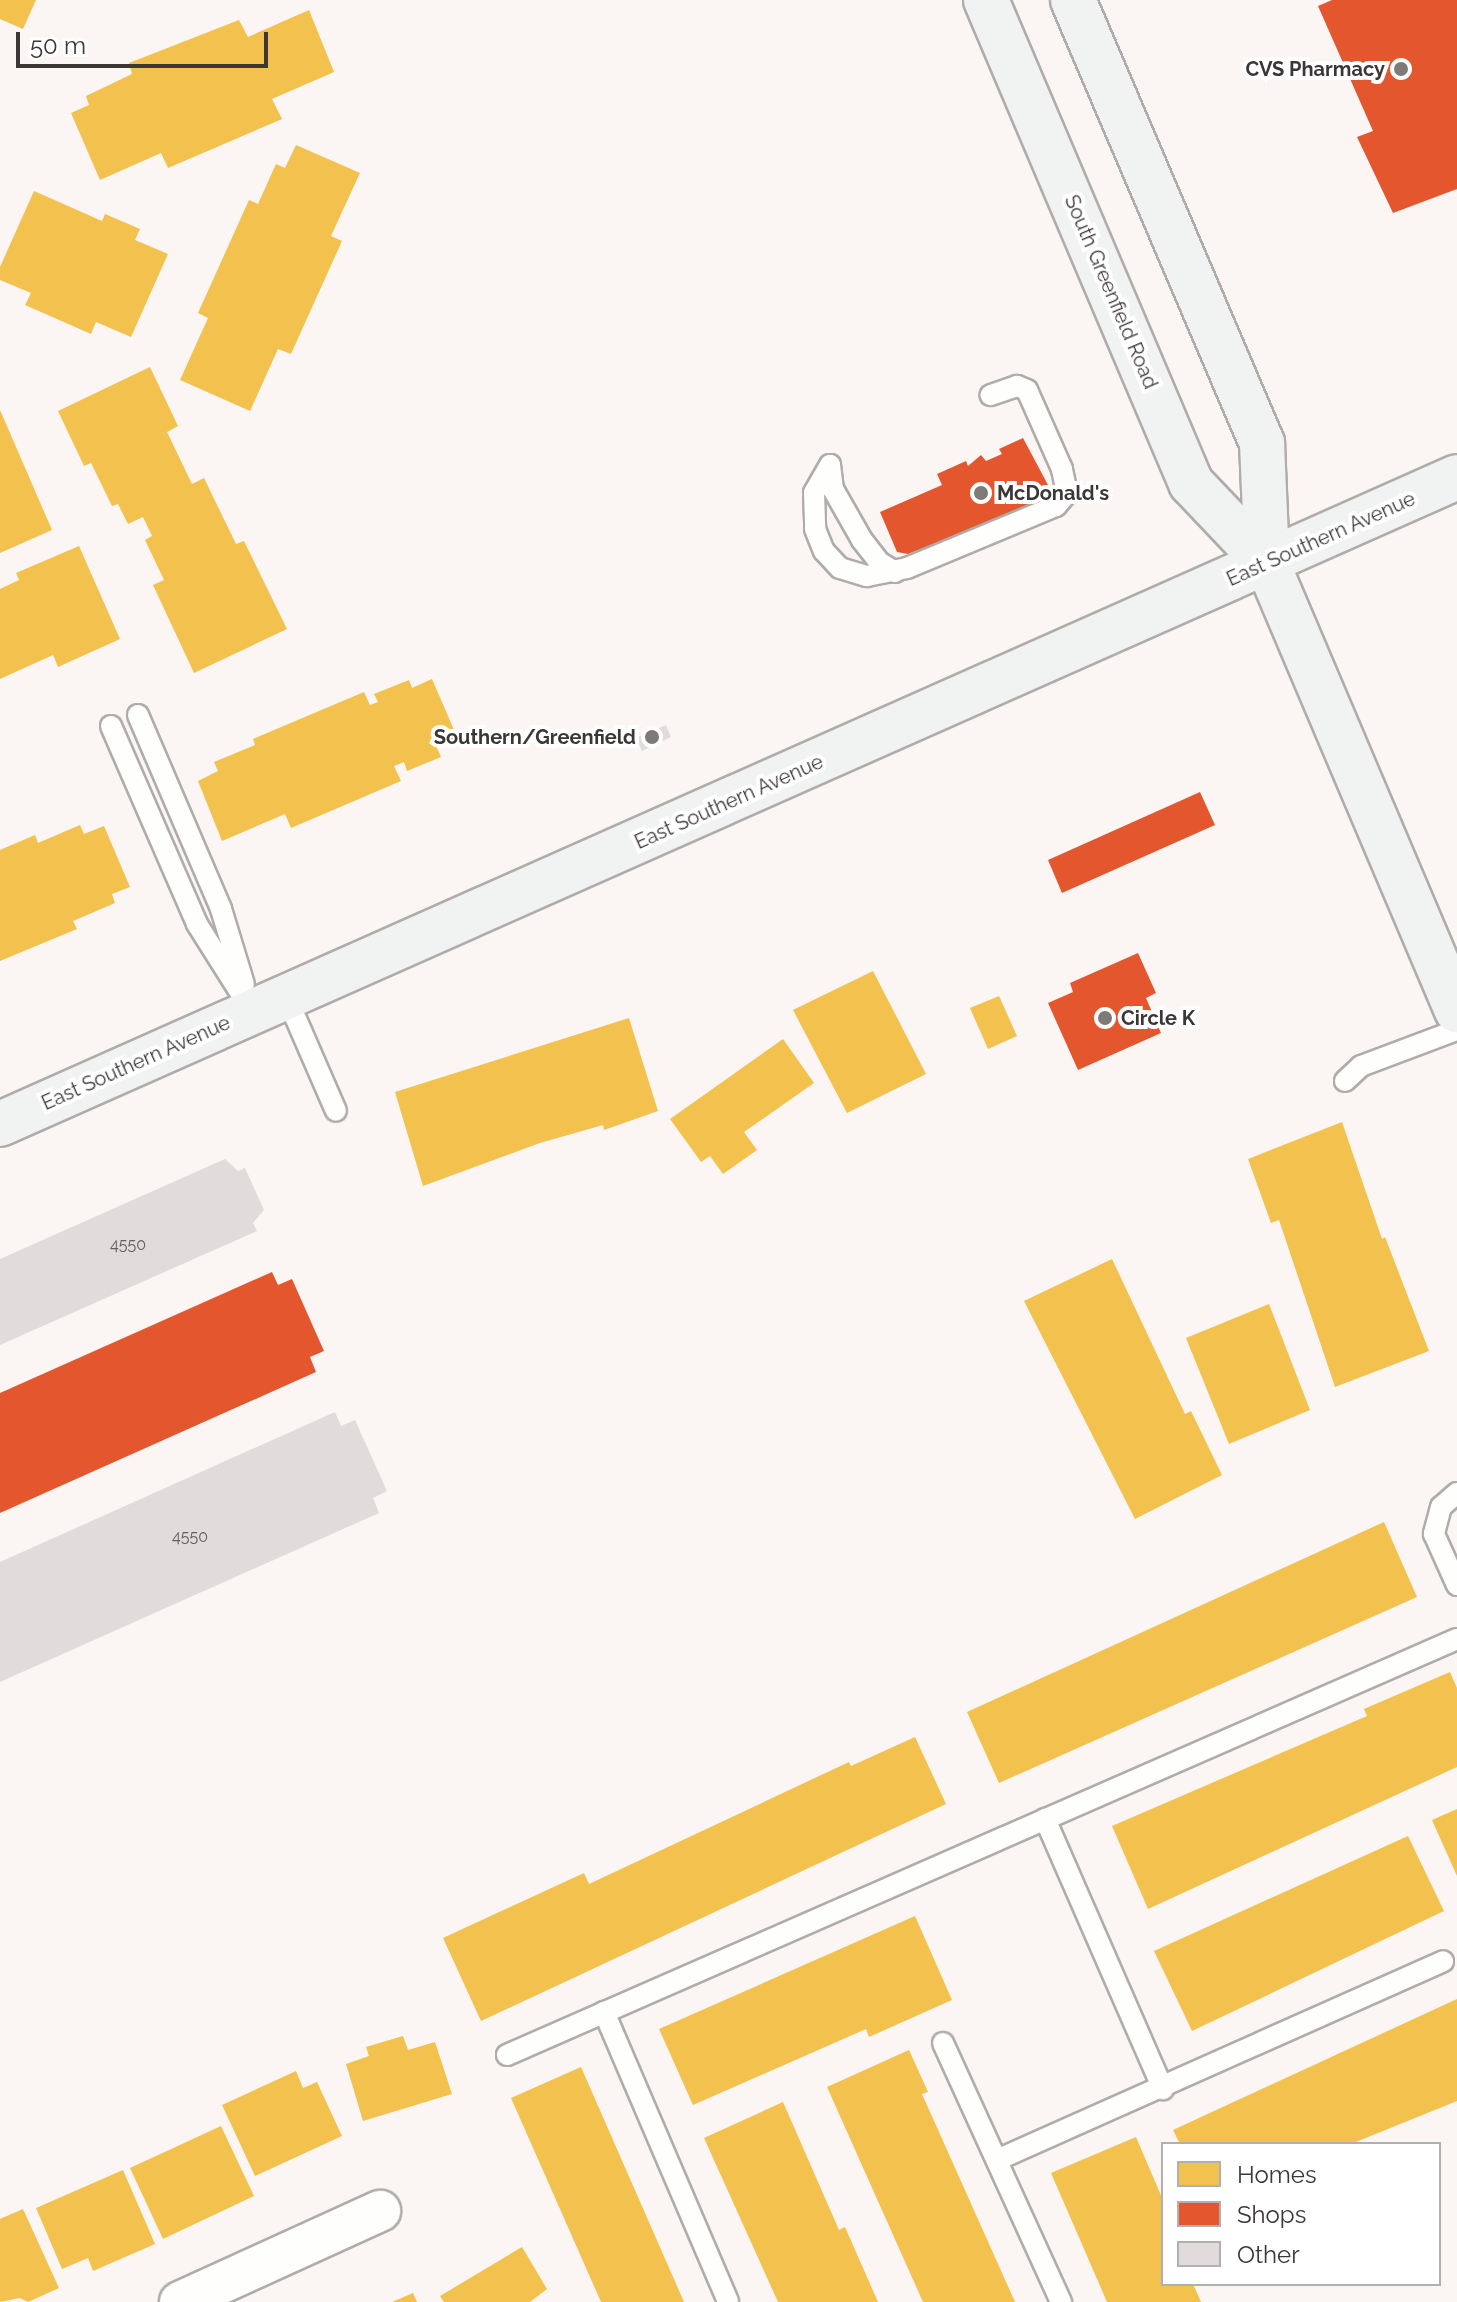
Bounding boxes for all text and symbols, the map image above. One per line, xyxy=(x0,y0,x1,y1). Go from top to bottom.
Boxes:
scale bar xyxy=(20,16,272,66)
text: 50 m xyxy=(30,31,86,60)
place label: CVS Pharmacy xyxy=(1245,57,1385,81)
marker: CVS Pharmacy xyxy=(1392,60,1410,78)
street label: South Greenfield Road xyxy=(1059,191,1163,393)
place label: McDonald's xyxy=(997,481,1109,505)
marker: McDonald's xyxy=(972,484,990,502)
street label: East Southern Avenue xyxy=(1223,486,1419,592)
place label: Southern/Greenfield xyxy=(434,725,636,749)
marker: Southern/Greenfield xyxy=(643,728,661,746)
street label: East Southern Avenue xyxy=(631,749,827,855)
place label: Circle K xyxy=(1121,1006,1195,1030)
marker: Circle K xyxy=(1096,1009,1114,1027)
street label: East Southern Avenue xyxy=(38,1010,234,1116)
house number: 4550 xyxy=(110,1235,146,1255)
house number: 4550 xyxy=(172,1527,208,1547)
legend xyxy=(1161,2142,1441,2286)
text: Homes xyxy=(1237,2160,1317,2189)
text: Shops xyxy=(1237,2200,1306,2229)
text: Other xyxy=(1237,2240,1300,2269)

